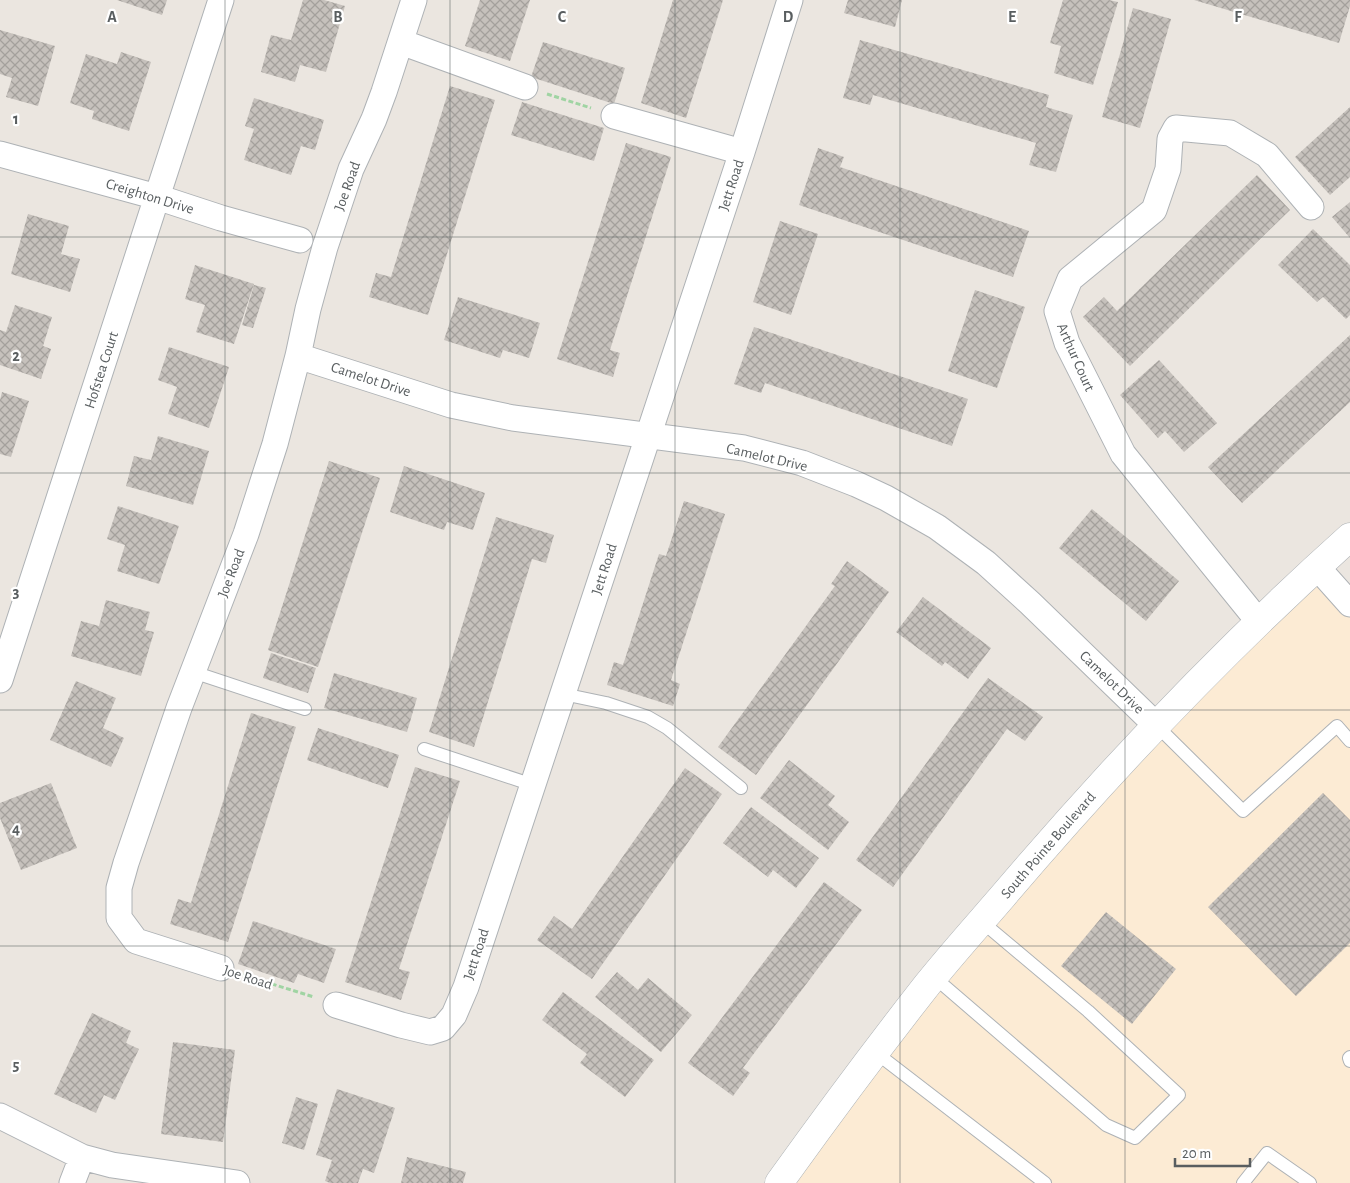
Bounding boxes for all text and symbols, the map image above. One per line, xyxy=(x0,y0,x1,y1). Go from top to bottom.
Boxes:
text: A xyxy=(107,9,117,25)
text: B xyxy=(333,9,343,25)
text: C xyxy=(558,9,567,25)
text: D xyxy=(783,9,794,25)
text: E xyxy=(1008,9,1016,25)
text: F xyxy=(1234,9,1242,25)
text: 1 xyxy=(13,111,19,127)
street label: Jett Road xyxy=(716,157,747,213)
street label: Joe Road xyxy=(332,159,363,213)
street label: Creighton Drive xyxy=(104,176,196,217)
street label: Arthur Court xyxy=(1054,321,1097,394)
street label: Hofstea Court xyxy=(82,330,121,411)
text: 2 xyxy=(12,348,20,364)
street label: Camelot Drive xyxy=(329,360,413,399)
street label: Camelot Drive xyxy=(725,441,809,474)
street label: Jett Road xyxy=(589,541,620,597)
street label: Joe Road xyxy=(215,547,248,600)
text: 3 xyxy=(13,584,20,600)
street label: Camelot Drive xyxy=(1077,648,1147,717)
street label: South Pointe Boulevard xyxy=(998,789,1099,901)
text: 4 xyxy=(12,821,20,837)
street label: Jett Road xyxy=(461,926,492,982)
street label: Joe Road xyxy=(221,962,275,993)
text: 5 xyxy=(13,1057,20,1073)
scale bar xyxy=(1175,1136,1250,1168)
text: 20 m xyxy=(1182,1146,1211,1161)

